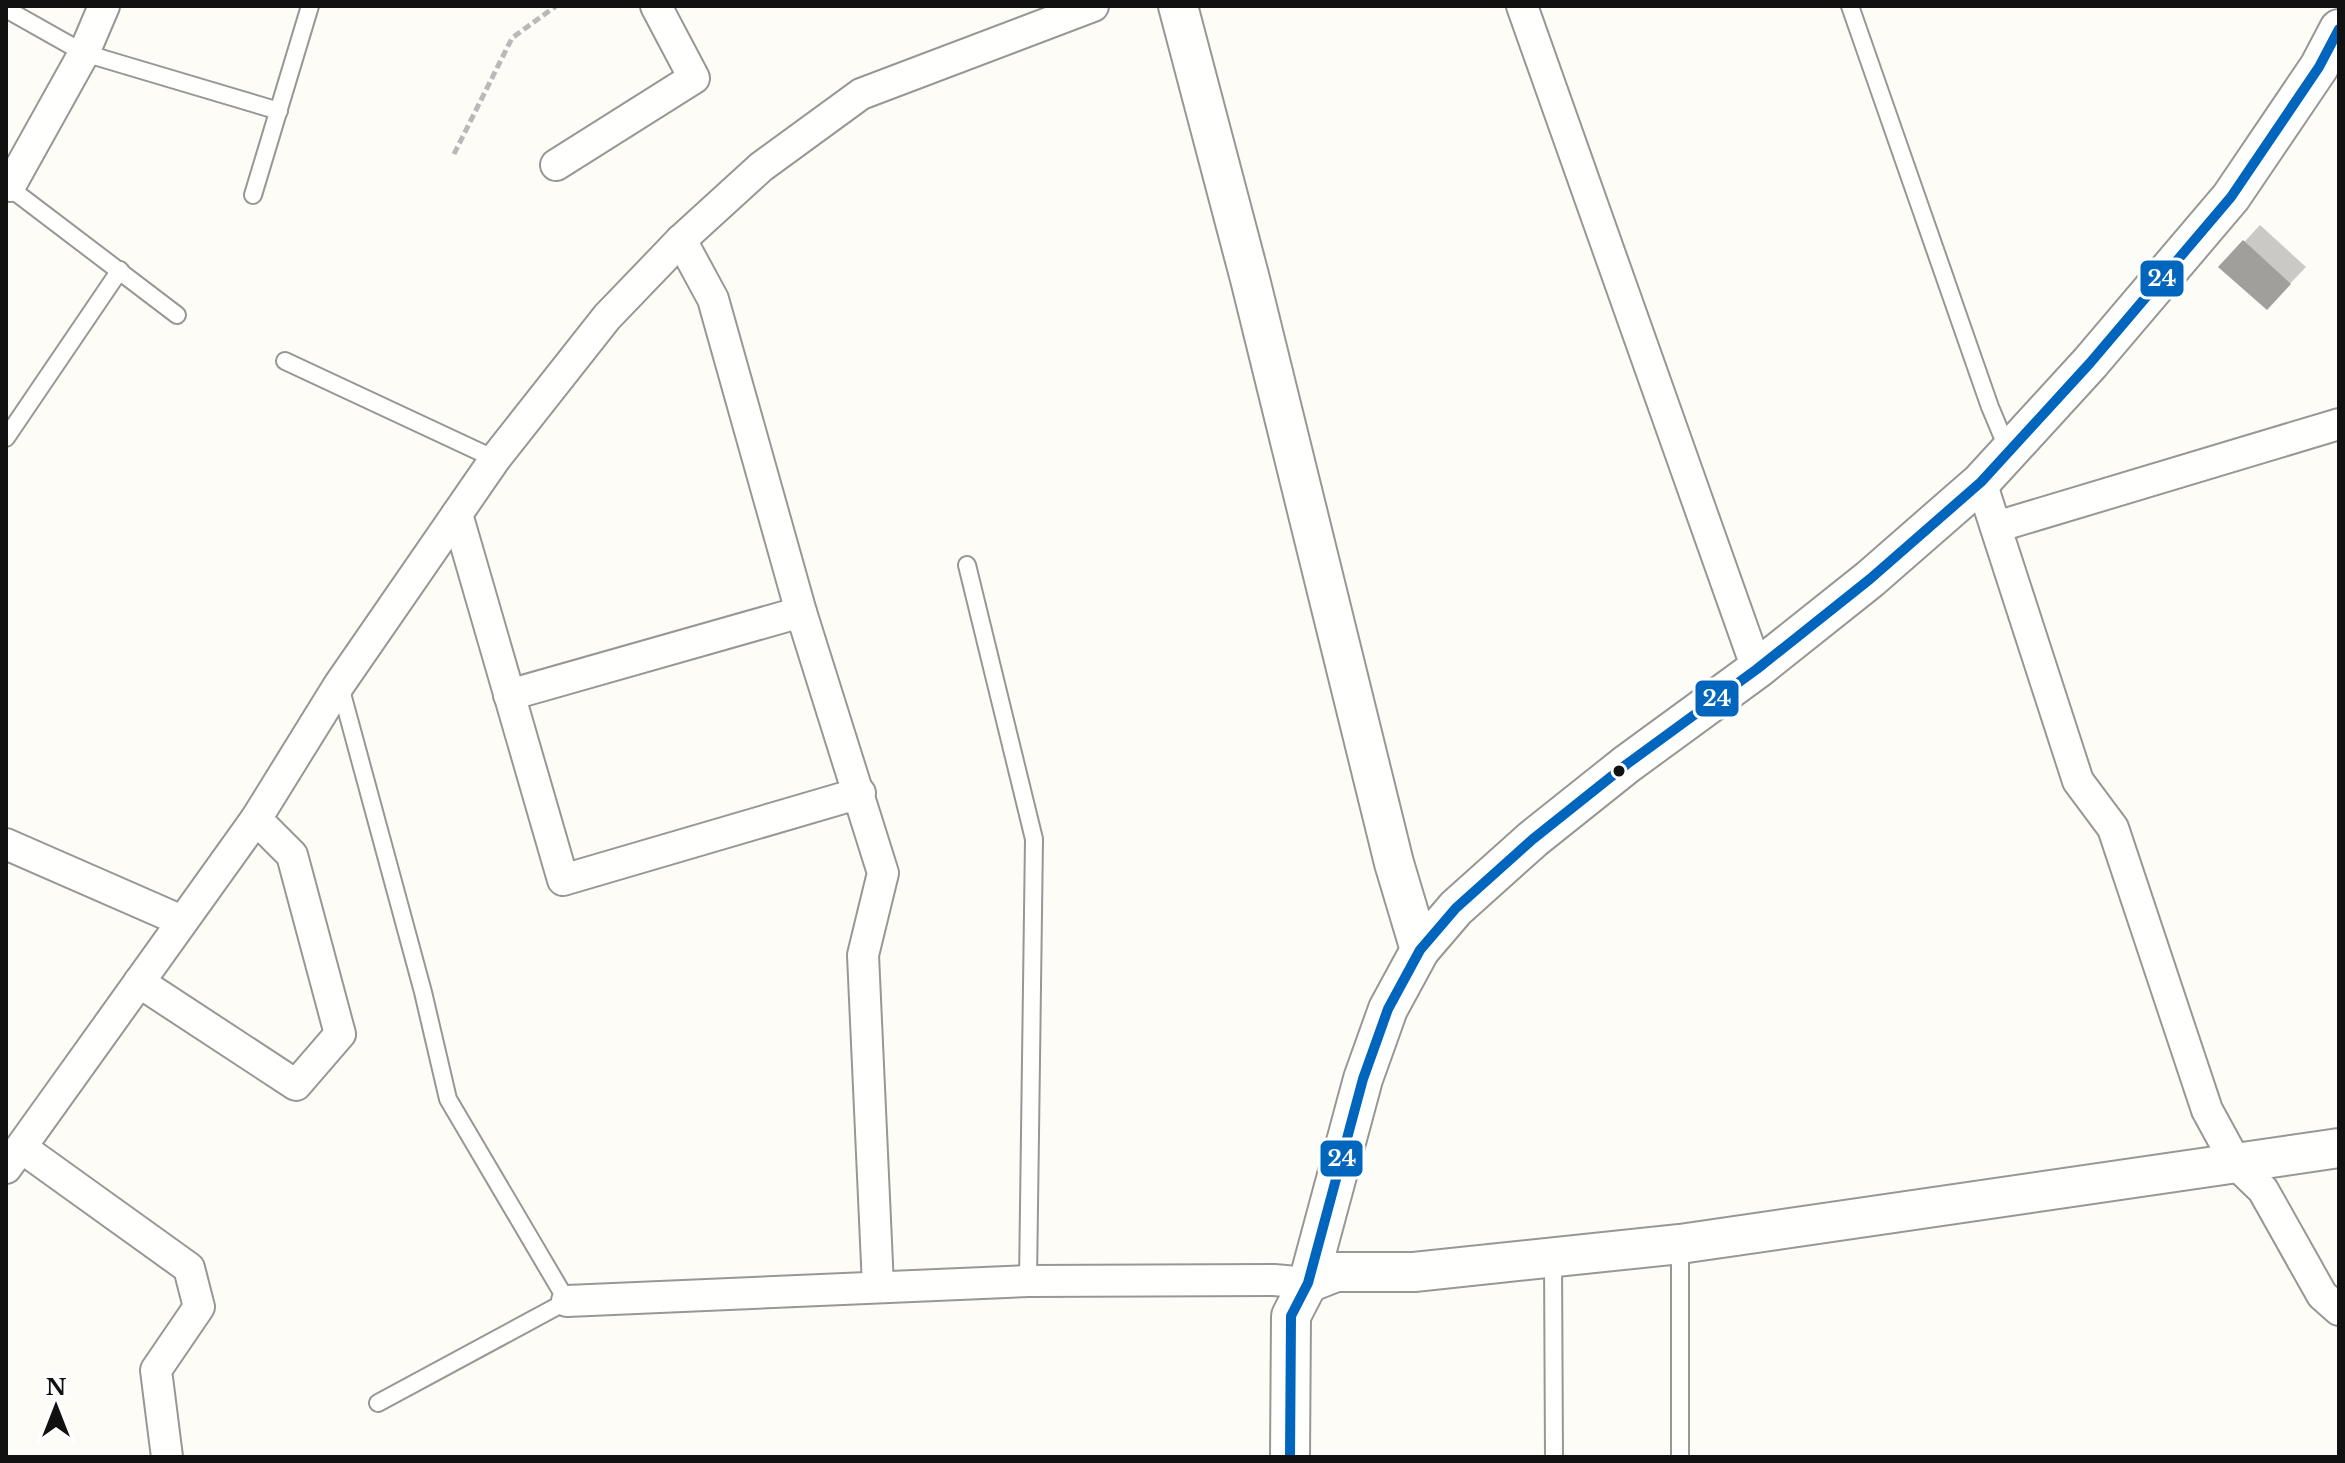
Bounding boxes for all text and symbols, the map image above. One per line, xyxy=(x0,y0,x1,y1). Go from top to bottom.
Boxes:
line badge: 24 xyxy=(2139,259,2185,298)
text: 24 xyxy=(2148,265,2176,292)
line badge: 24 xyxy=(1694,679,1740,718)
text: 24 xyxy=(1703,685,1731,712)
unlabelled marker xyxy=(1611,763,1627,779)
line badge: 24 xyxy=(1319,1139,1364,1178)
text: 24 xyxy=(1328,1145,1356,1172)
north arrow xyxy=(16,1367,96,1447)
text: N xyxy=(46,1374,67,1401)

